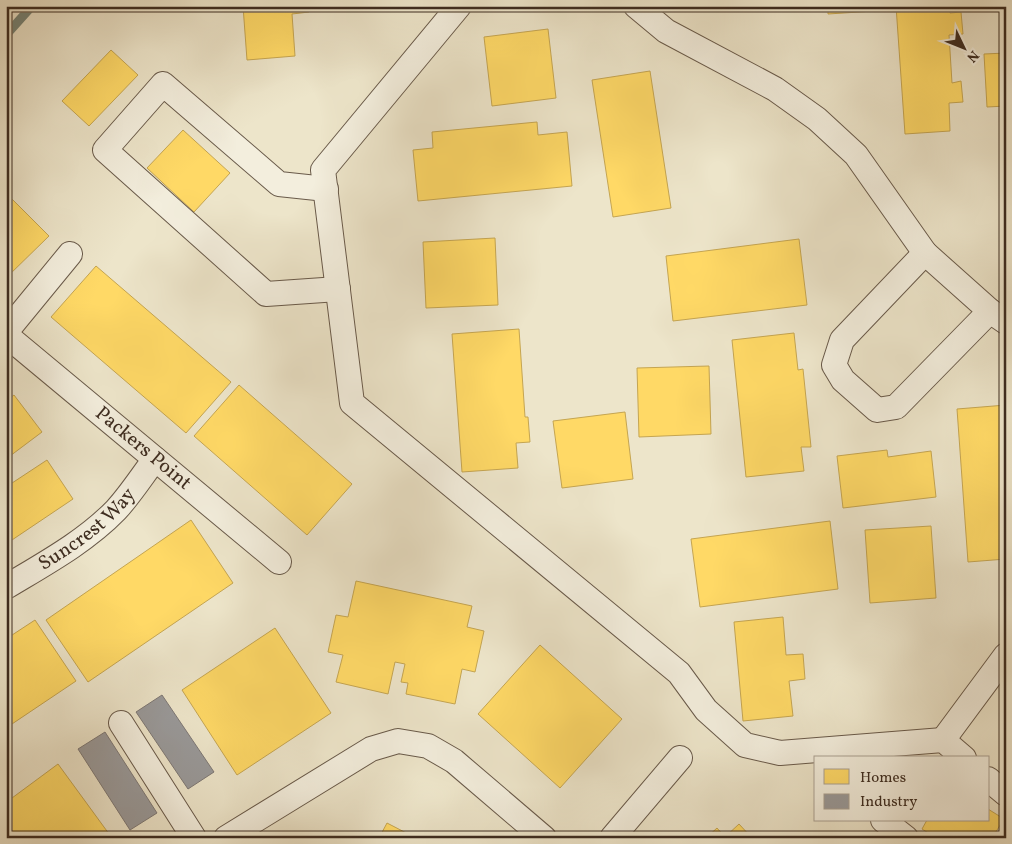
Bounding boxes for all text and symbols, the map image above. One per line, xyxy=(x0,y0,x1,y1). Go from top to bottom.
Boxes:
north arrow xyxy=(940,22,990,72)
text: N xyxy=(962,46,983,66)
street label: Packers Point xyxy=(89,400,197,497)
street label: Suncrest Way xyxy=(33,482,143,578)
legend xyxy=(814,756,990,822)
text: Homes xyxy=(860,768,906,789)
text: Industry xyxy=(860,792,917,813)

